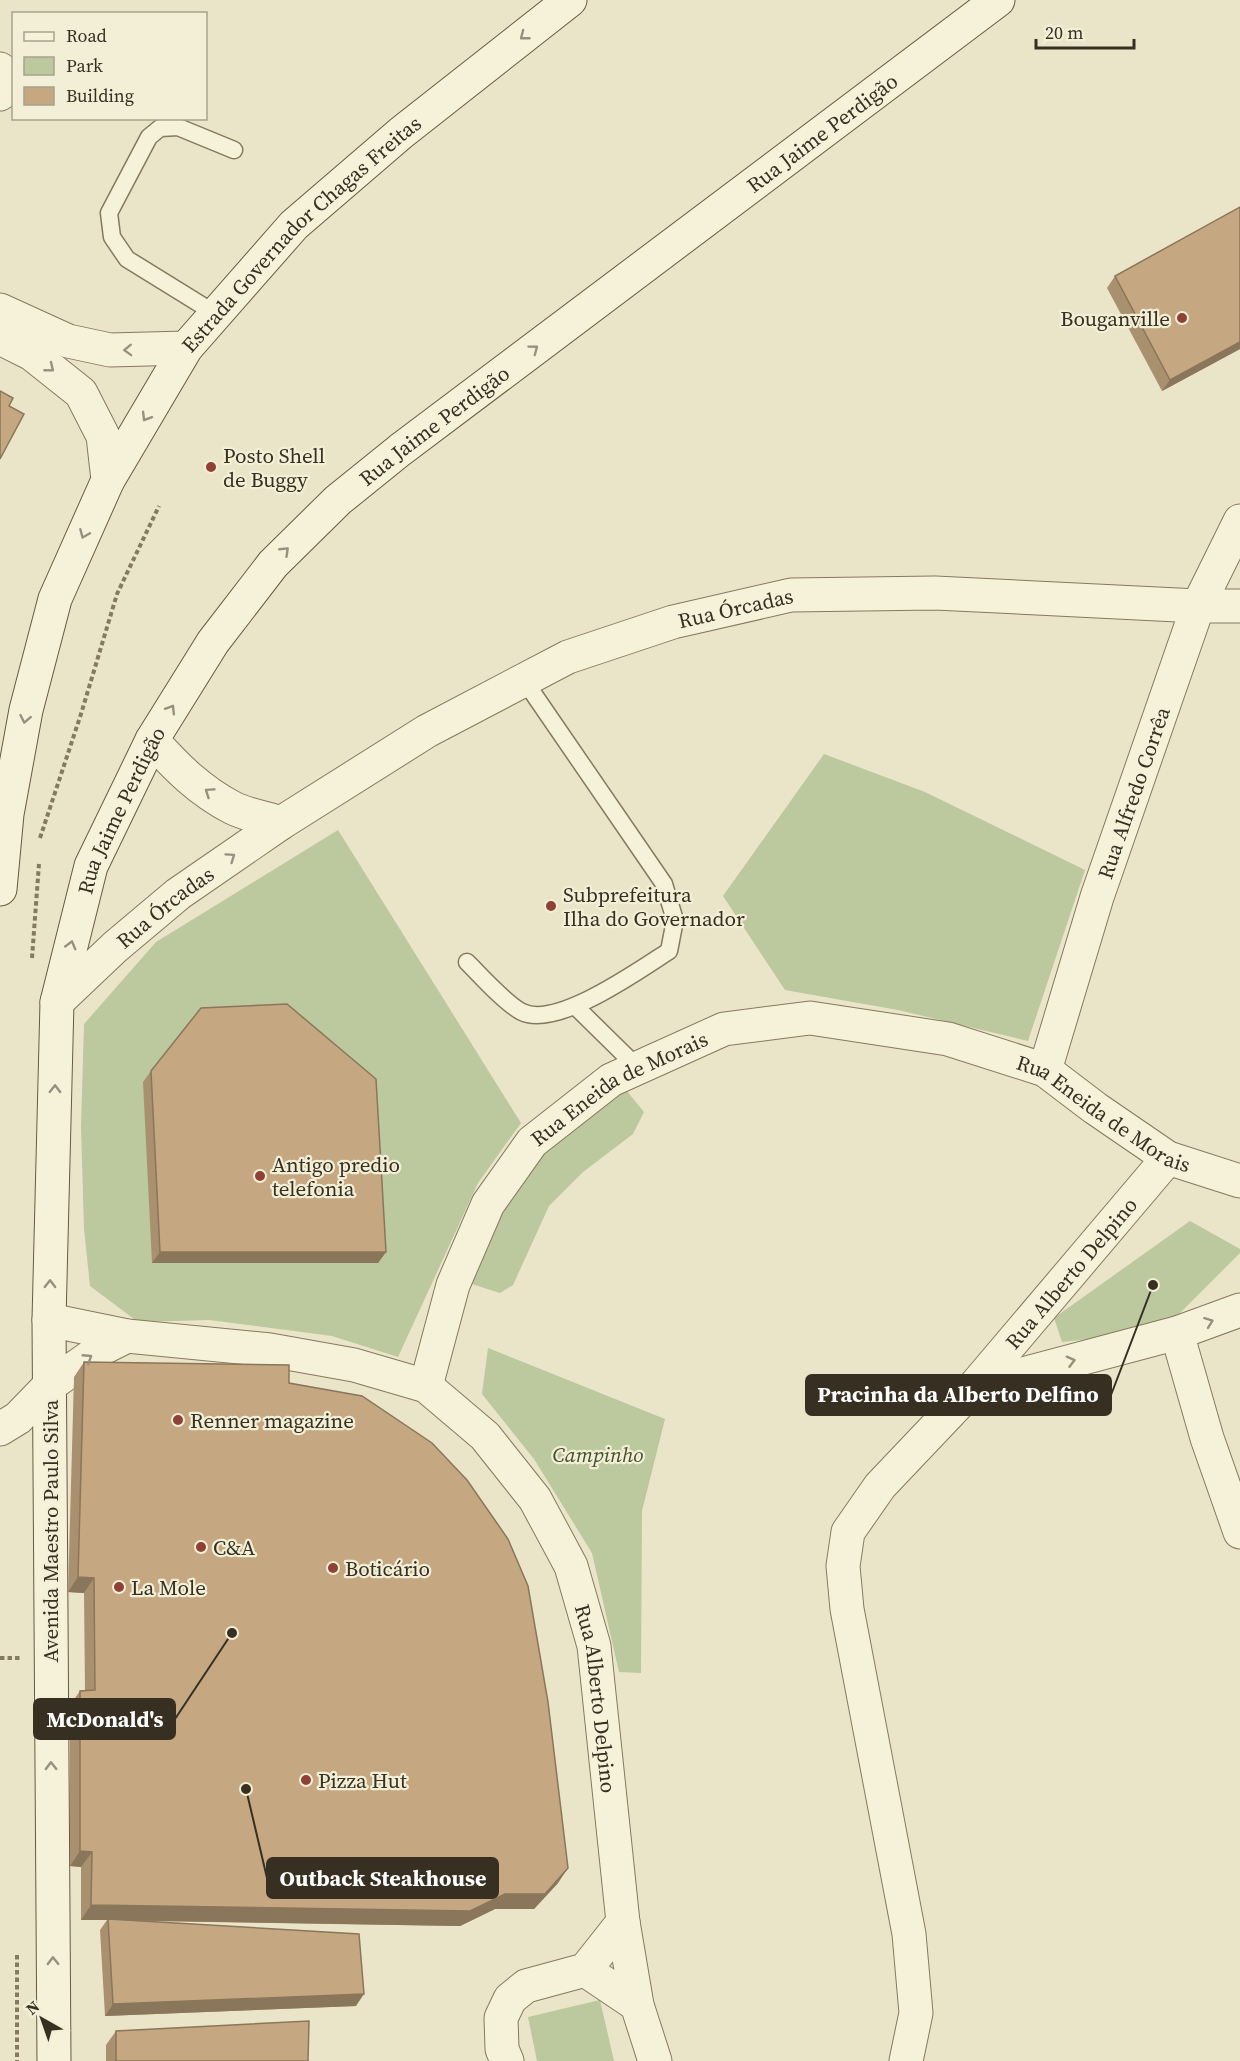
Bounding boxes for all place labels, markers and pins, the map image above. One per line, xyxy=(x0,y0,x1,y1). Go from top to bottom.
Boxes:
place label: Bouganville xyxy=(1060,304,1170,333)
marker: Bouganville xyxy=(1175,311,1189,325)
place label: Posto Shell de Buggy xyxy=(223,441,325,494)
marker: Posto Shell de Buggy xyxy=(204,460,218,474)
place label: Subprefeitura Ilha do Governador xyxy=(563,880,745,933)
marker: Subprefeitura Ilha do Governador xyxy=(544,899,558,913)
place label: Antigo predio telefonia xyxy=(272,1150,400,1203)
marker: Antigo predio telefonia xyxy=(253,1169,267,1183)
callout: Pracinha da Alberto Delfino xyxy=(806,1375,1111,1415)
place label: Renner magazine xyxy=(190,1406,354,1435)
marker: Renner magazine xyxy=(171,1413,185,1427)
place label: C&A xyxy=(213,1533,255,1562)
marker: C&A xyxy=(194,1540,208,1554)
place label: Boticário xyxy=(345,1554,430,1583)
marker: Boticário xyxy=(326,1561,340,1575)
place label: La Mole xyxy=(131,1573,206,1602)
marker: La Mole xyxy=(112,1580,126,1594)
callout: McDonald's xyxy=(34,1699,175,1739)
place label: Pizza Hut xyxy=(318,1766,407,1795)
marker: Pizza Hut xyxy=(299,1773,313,1787)
callout: Outback Steakhouse xyxy=(267,1858,498,1898)

